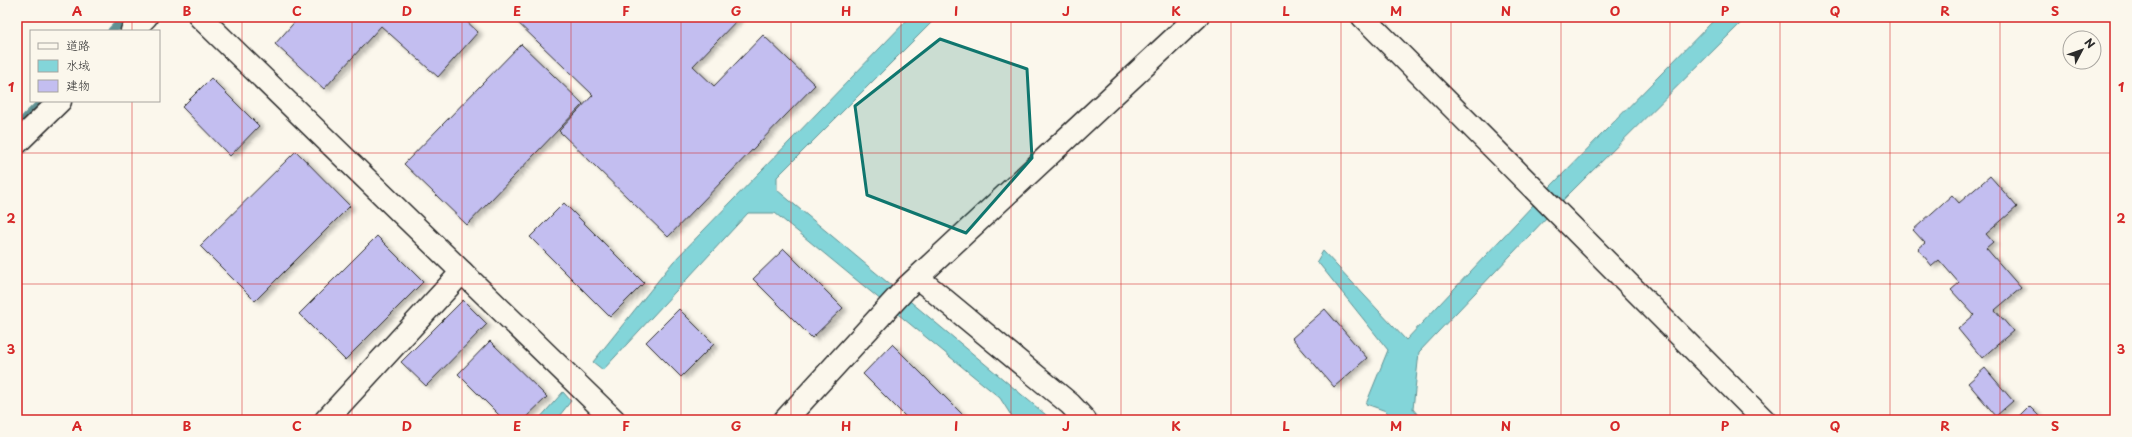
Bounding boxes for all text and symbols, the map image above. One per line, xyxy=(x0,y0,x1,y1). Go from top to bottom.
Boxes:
text: A xyxy=(72,1,82,20)
text: B xyxy=(183,1,192,20)
text: C xyxy=(292,1,302,20)
text: D xyxy=(402,1,412,20)
text: E xyxy=(513,1,521,20)
text: F xyxy=(622,1,630,20)
text: G xyxy=(731,1,741,20)
text: H xyxy=(841,1,851,20)
text: I xyxy=(954,1,958,20)
text: J xyxy=(1062,1,1070,20)
text: K xyxy=(1171,1,1181,20)
text: L xyxy=(1282,1,1290,20)
text: M xyxy=(1390,1,1402,20)
text: N xyxy=(1501,1,1511,20)
text: O xyxy=(1610,1,1620,20)
text: P xyxy=(1721,1,1730,20)
text: Q xyxy=(1830,1,1840,20)
text: R xyxy=(1940,1,1950,20)
text: S xyxy=(2051,1,2059,20)
legend xyxy=(30,30,160,102)
north arrow xyxy=(2062,30,2102,70)
text: N xyxy=(2081,34,2099,52)
text: 道路 xyxy=(66,36,90,54)
text: 水域 xyxy=(66,56,90,74)
text: 建物 xyxy=(66,76,90,94)
text: 1 xyxy=(8,77,14,96)
text: 1 xyxy=(2118,77,2124,96)
text: 2 xyxy=(6,208,16,227)
text: 2 xyxy=(2116,208,2126,227)
text: 3 xyxy=(7,339,16,358)
text: 3 xyxy=(2117,339,2126,358)
text: A xyxy=(72,416,82,435)
text: B xyxy=(183,416,192,435)
text: C xyxy=(292,416,302,435)
text: D xyxy=(402,416,412,435)
text: E xyxy=(513,416,521,435)
text: F xyxy=(622,416,630,435)
text: G xyxy=(731,416,741,435)
text: H xyxy=(841,416,851,435)
text: I xyxy=(954,416,958,435)
text: J xyxy=(1062,416,1070,435)
text: K xyxy=(1171,416,1181,435)
text: L xyxy=(1282,416,1290,435)
text: M xyxy=(1390,416,1402,435)
text: N xyxy=(1501,416,1511,435)
text: O xyxy=(1610,416,1620,435)
text: P xyxy=(1721,416,1730,435)
text: Q xyxy=(1830,416,1840,435)
text: R xyxy=(1940,416,1950,435)
text: S xyxy=(2051,416,2059,435)

